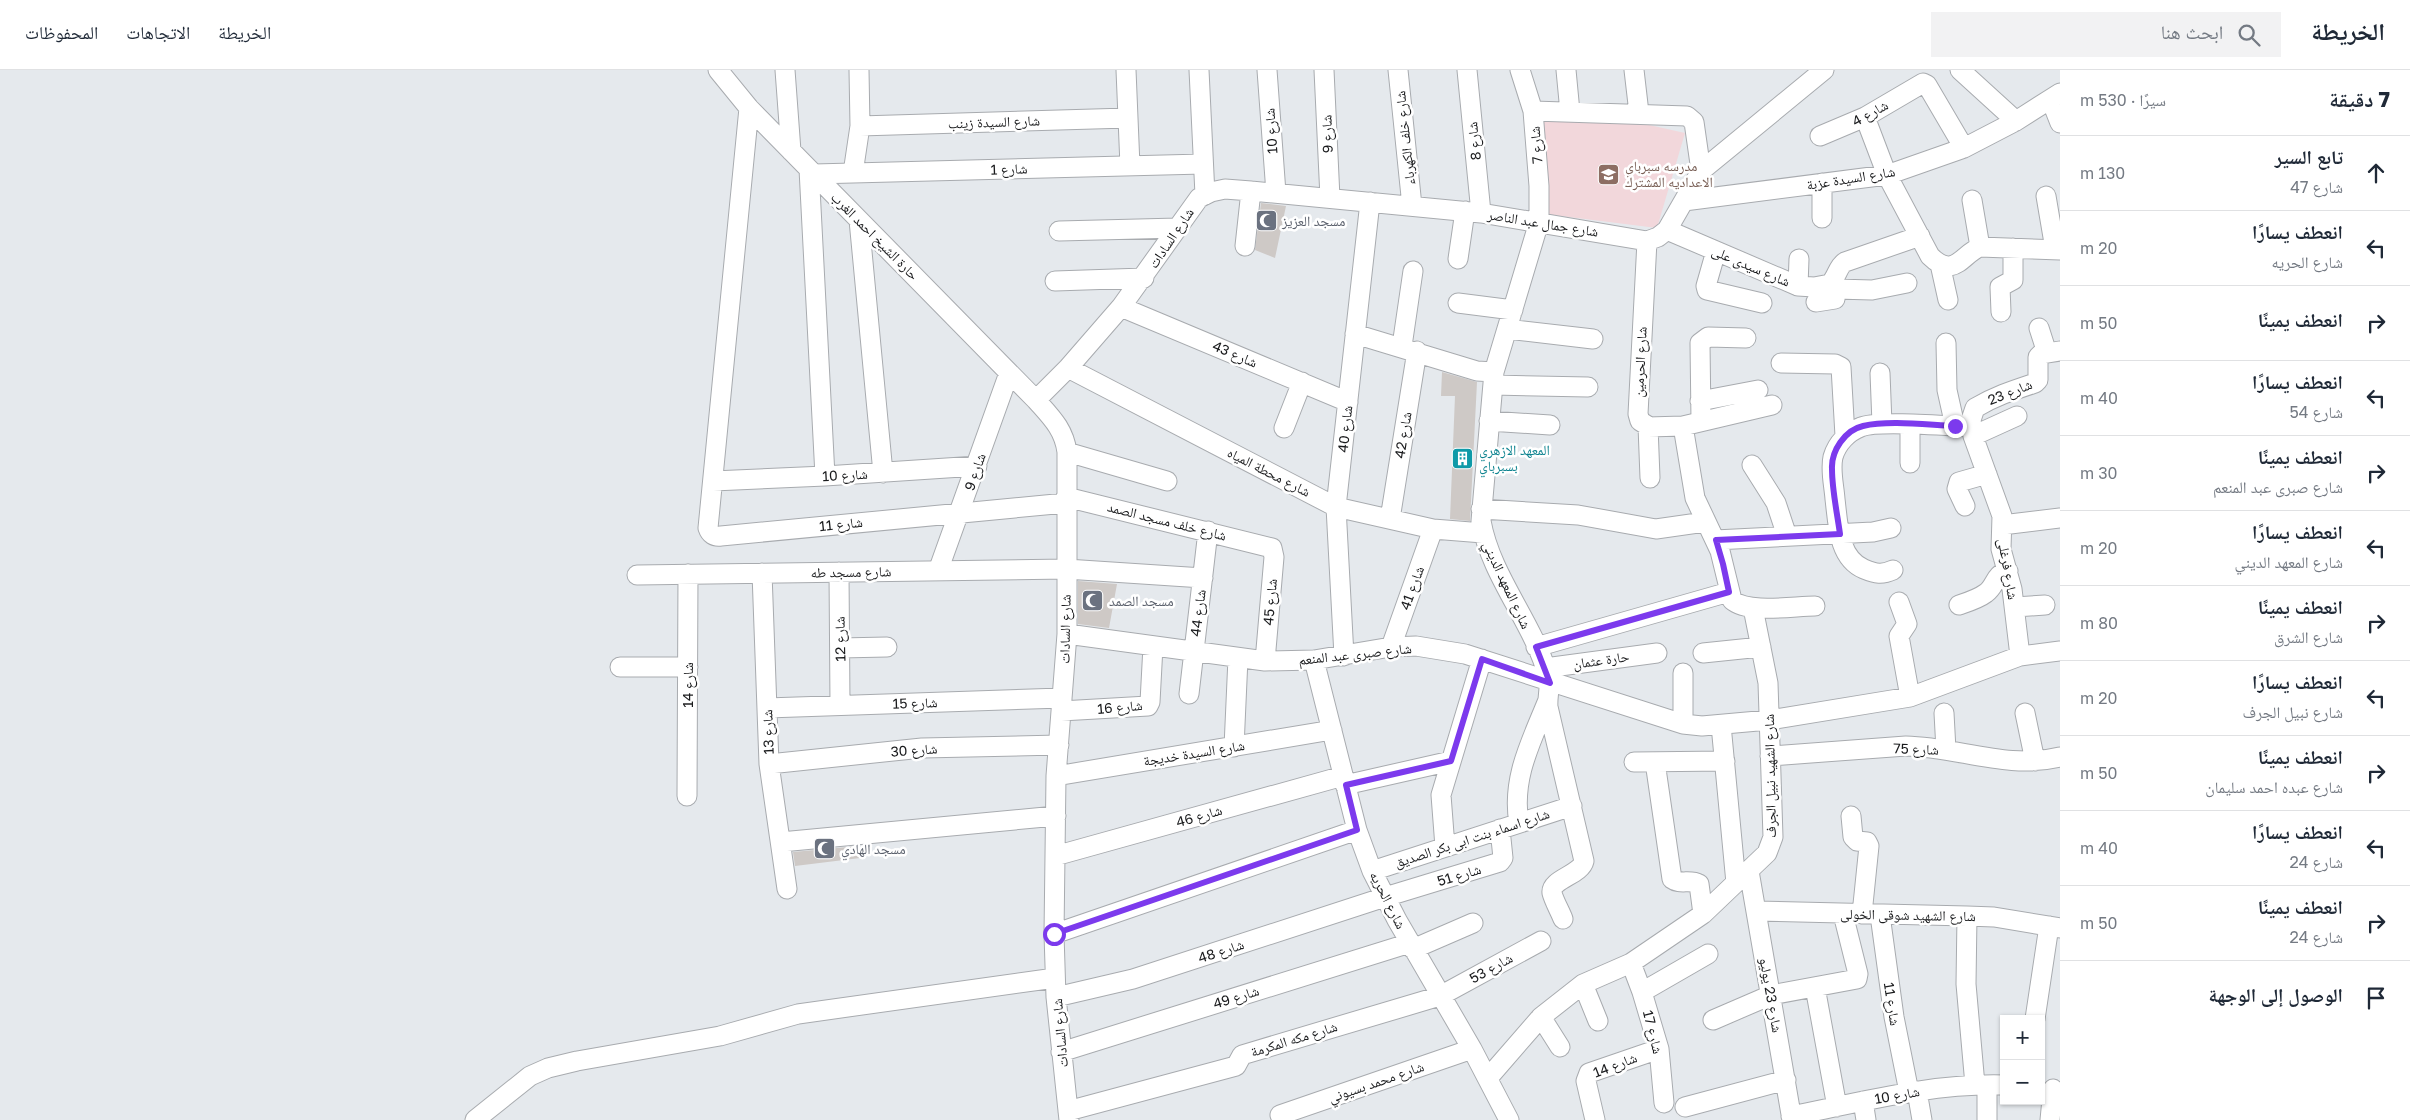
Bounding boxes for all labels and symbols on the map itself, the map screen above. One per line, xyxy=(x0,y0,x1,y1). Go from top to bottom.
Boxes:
street label: شارع خلف الكهرباء xyxy=(1391,90,1420,186)
street label: شارع 4 xyxy=(1849,96,1892,131)
street label: شارع 10 xyxy=(1260,108,1283,154)
street label: شارع السيدة زينب xyxy=(948,111,1040,134)
street label: شارع 9 xyxy=(1317,114,1338,154)
street label: شارع 8 xyxy=(1463,121,1486,161)
street label: شارع 7 xyxy=(1525,125,1548,164)
place label: مدرسه سبرباي الاعداديه المشترك xyxy=(1625,157,1713,191)
street label: شارع 1 xyxy=(990,159,1028,180)
school or university icon: مدرسه سبرباي الاعداديه المشترك xyxy=(1597,162,1621,186)
street label: شارع السيدة عزبة xyxy=(1805,162,1897,195)
street label: حارة الشيخ احمد الغرب xyxy=(826,188,923,285)
street label: شارع السادات xyxy=(1144,204,1199,272)
street label: شارع جمال عبد الناصر xyxy=(1485,205,1600,242)
mosque icon: مسجد العزيز xyxy=(1254,209,1278,233)
place label: مسجد العزيز xyxy=(1281,212,1345,230)
street label: شارع سيدى على xyxy=(1709,241,1793,291)
street label: شارع الحرمين xyxy=(1629,326,1652,398)
street label: شارع 43 xyxy=(1210,337,1260,372)
street label: شارع 23 xyxy=(1985,375,2035,410)
street label: شارع 40 xyxy=(1334,405,1357,454)
street label: شارع 42 xyxy=(1390,410,1417,460)
route end xyxy=(1944,415,1967,438)
place label: المعهد الازهري بسبرباي xyxy=(1479,441,1550,478)
street label: شارع محطة المياه xyxy=(1224,443,1314,502)
building icon: المعهد الازهري بسبرباي xyxy=(1451,446,1475,470)
street label: شارع 9 xyxy=(960,451,991,494)
street label: شارع 10 xyxy=(822,465,868,486)
street label: شارع خلف مسجد الصمد xyxy=(1105,497,1228,545)
street label: شارع 11 xyxy=(818,513,864,536)
street label: شارع فرغلى xyxy=(1993,537,2022,601)
street label: شارع المعهد الديني xyxy=(1476,538,1535,633)
street label: شارع مسجد طه xyxy=(810,562,892,583)
street label: شارع 41 xyxy=(1396,564,1429,613)
street label: شارع 45 xyxy=(1259,578,1282,626)
street label: شارع 44 xyxy=(1186,588,1211,638)
mosque icon: مسجد الصمد xyxy=(1081,589,1105,613)
place label: مسجد الصمد xyxy=(1109,592,1174,609)
street label: شارع السادات xyxy=(1055,594,1076,664)
street label: شارع 12 xyxy=(831,616,850,662)
street label: شارع صبرى عبد المنعم xyxy=(1298,639,1413,670)
street label: حارة عثمان xyxy=(1572,647,1630,673)
street label: شارع 14 xyxy=(679,662,698,708)
street label: شارع 15 xyxy=(892,693,938,714)
street label: شارع 16 xyxy=(1097,696,1143,719)
street label: شارع 13 xyxy=(758,709,779,755)
street label: شارع الشهيد نبيل الجرف xyxy=(1760,714,1781,838)
street label: شارع السيدة خديجة xyxy=(1142,736,1246,771)
street label: شارع 30 xyxy=(890,739,938,762)
street label: شارع 75 xyxy=(1893,739,1939,760)
street label: شارع 46 xyxy=(1174,801,1224,832)
street label: شارع اسماء بنت ابى بكر الصديق xyxy=(1392,804,1552,873)
mosque icon: مسجد الهادي xyxy=(813,837,837,861)
place label: مسجد الهادي xyxy=(841,840,906,861)
street label: شارع 51 xyxy=(1435,860,1483,891)
street label: شارع الحريه xyxy=(1365,868,1410,932)
street label: شارع الشهيد شوقى الخولى xyxy=(1840,905,1976,926)
route start xyxy=(1043,923,1066,946)
street label: شارع 48 xyxy=(1196,935,1247,968)
street label: شارع 53 xyxy=(1466,949,1516,988)
street label: شارع 23 يوليو xyxy=(1755,956,1786,1034)
street label: شارع 11 xyxy=(1879,981,1904,1027)
street label: شارع 49 xyxy=(1211,982,1261,1013)
street label: شارع السادات xyxy=(1048,998,1073,1068)
street label: شارع 17 xyxy=(1638,1008,1667,1056)
street label: شارع مكه المكرمة xyxy=(1249,1017,1340,1062)
street label: شارع 14 xyxy=(1591,1048,1640,1082)
street label: شارع محمد بسيوني xyxy=(1326,1057,1427,1109)
street label: شارع 10 xyxy=(1873,1082,1921,1109)

